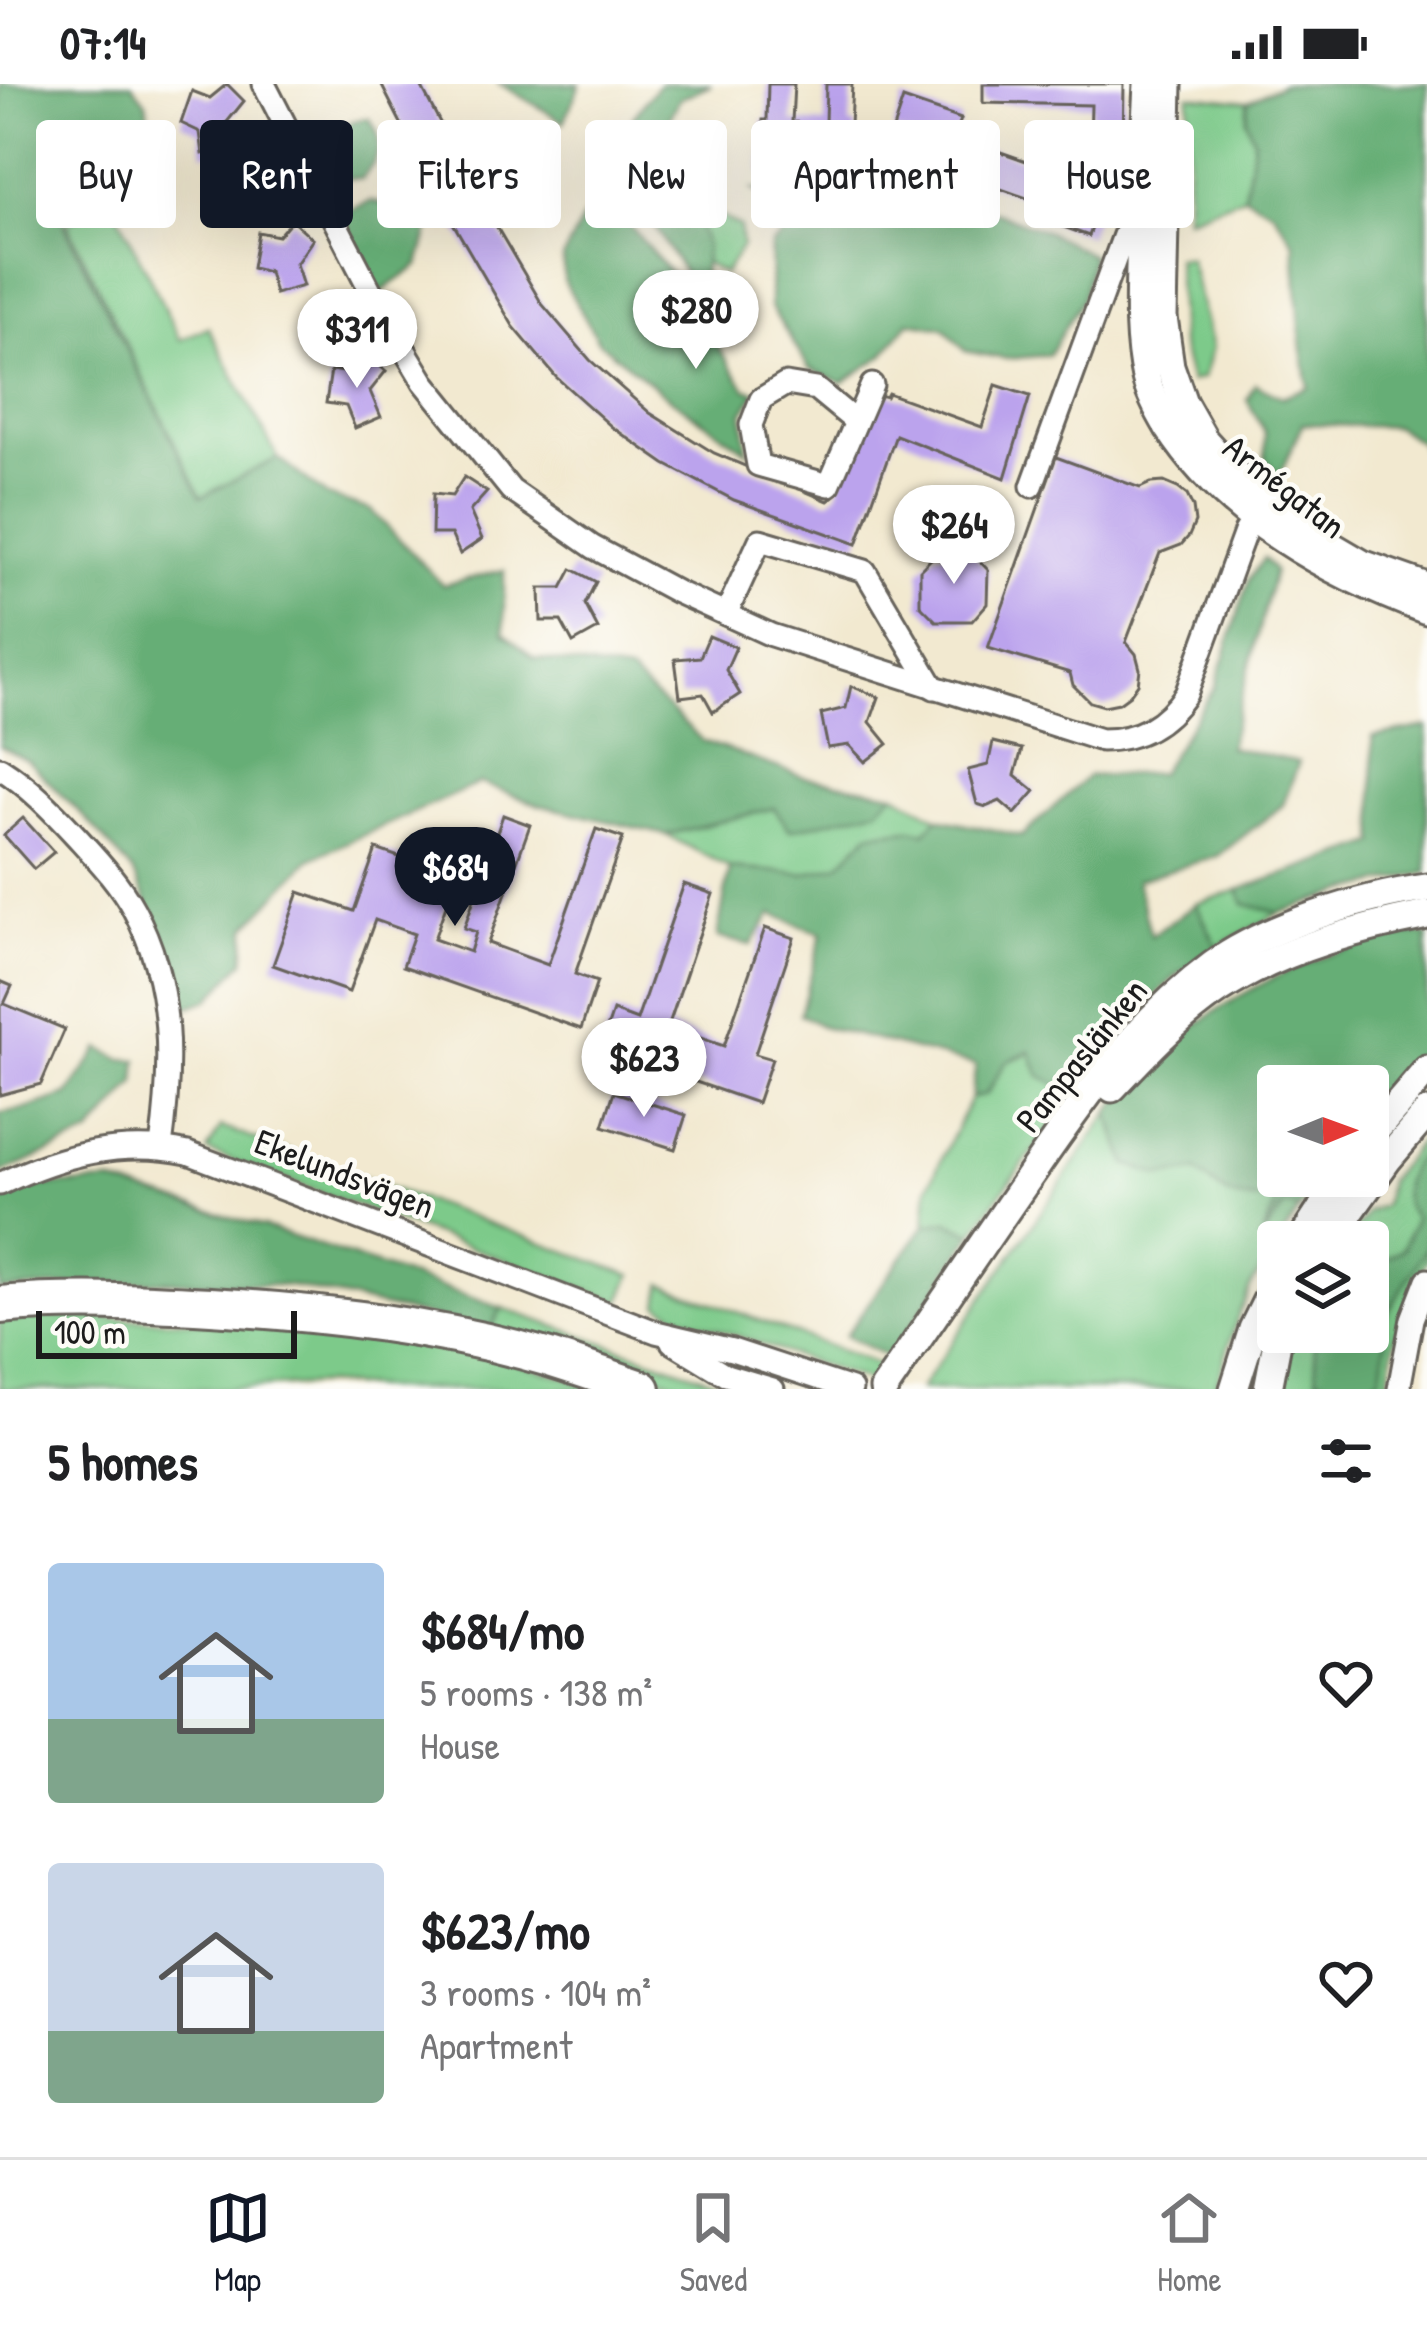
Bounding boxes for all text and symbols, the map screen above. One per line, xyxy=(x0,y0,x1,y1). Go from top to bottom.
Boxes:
text: 07:14 xyxy=(60,12,146,73)
chip: Buy xyxy=(36,120,176,228)
chip: Rent xyxy=(200,120,353,228)
chip: Filters xyxy=(377,120,561,228)
chip: New xyxy=(585,120,727,228)
chip: Apartment xyxy=(751,120,1000,228)
chip: House xyxy=(1024,120,1194,228)
pin: $280 xyxy=(625,270,767,372)
text: $280 xyxy=(660,282,732,335)
pin: $311 xyxy=(286,289,428,391)
text: $311 xyxy=(324,301,390,354)
street label: Armégatan xyxy=(1214,422,1357,549)
pin: $264 xyxy=(883,485,1025,587)
text: $264 xyxy=(920,497,988,550)
pin: $684 xyxy=(384,827,526,929)
text: $684 xyxy=(422,839,488,892)
street label: Pampaslänken xyxy=(1003,967,1158,1142)
pin: $623 xyxy=(573,1018,715,1120)
text: $623 xyxy=(608,1030,680,1083)
north arrow xyxy=(1257,1065,1389,1197)
map controls xyxy=(1257,1065,1389,1353)
street label: Ekelundsvägen xyxy=(248,1116,442,1229)
button: layers xyxy=(1257,1221,1389,1353)
scale bar xyxy=(36,1305,297,1358)
text: 100 m xyxy=(54,1310,126,1354)
text: 5 homes xyxy=(48,1427,198,1496)
icon: filters xyxy=(1313,1428,1379,1494)
text: $684/mo xyxy=(420,1596,584,1665)
icon: home xyxy=(144,1611,288,1755)
icon: heart xyxy=(1313,1650,1379,1716)
text: 5 rooms · 138 m² xyxy=(420,1665,652,1718)
text: House xyxy=(420,1718,500,1771)
text: $623/mo xyxy=(420,1896,590,1965)
icon: home xyxy=(144,1911,288,2055)
icon: heart xyxy=(1313,1950,1379,2016)
text: 3 rooms · 104 m² xyxy=(420,1965,651,2018)
text: Apartment xyxy=(420,2018,573,2071)
tab: Map xyxy=(205,2185,271,2301)
tab: Saved xyxy=(680,2185,747,2301)
tab: Home xyxy=(1156,2185,1222,2301)

